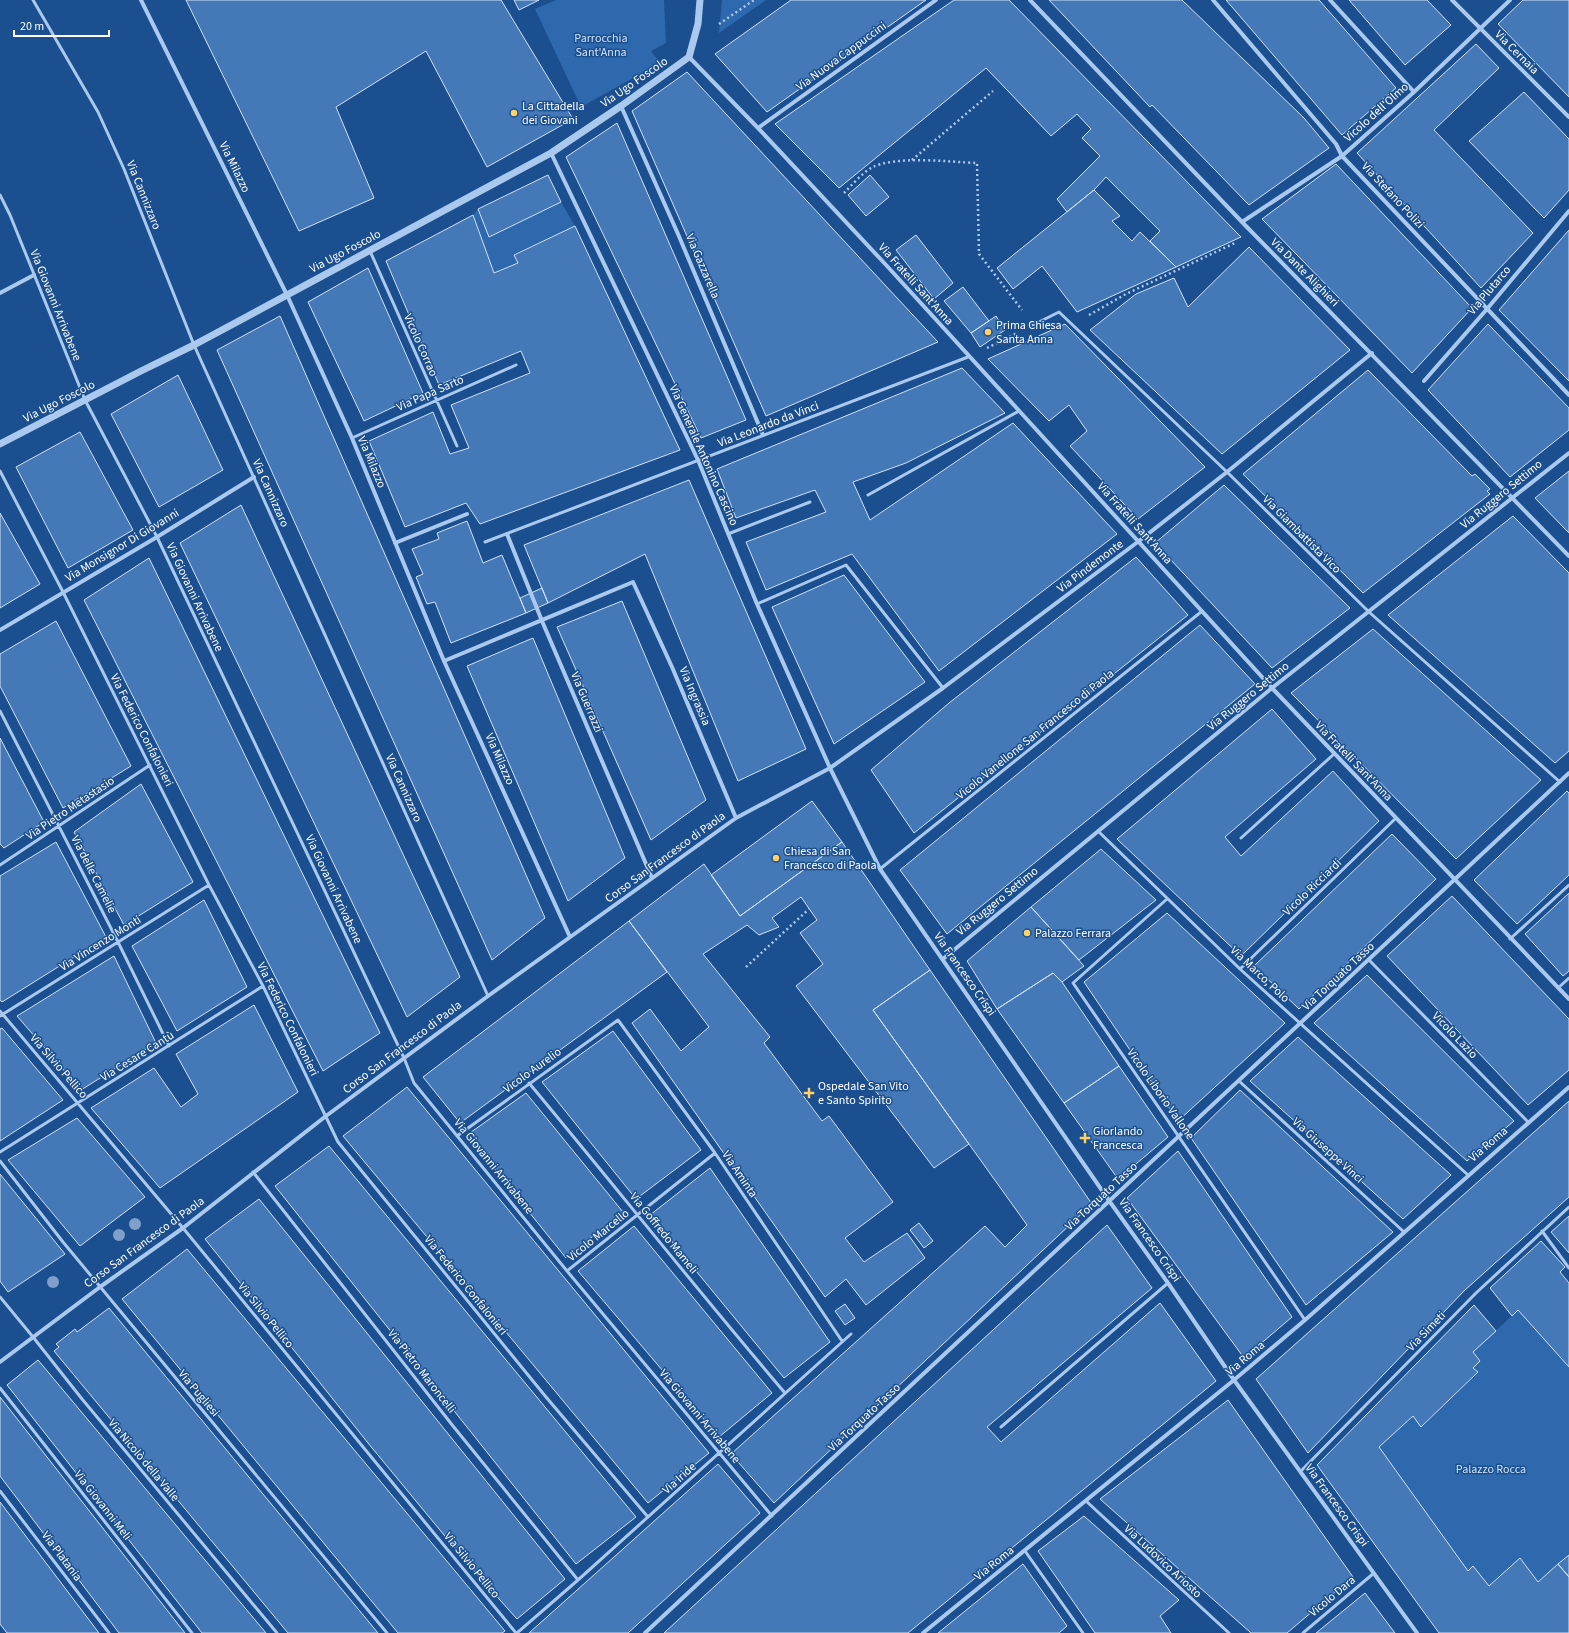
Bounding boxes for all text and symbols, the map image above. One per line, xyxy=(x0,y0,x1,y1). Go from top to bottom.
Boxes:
scale bar xyxy=(14,12,109,38)
text: 20 m xyxy=(20,18,44,35)
street label: Via Nuova Cappuccini xyxy=(793,18,890,95)
street label: Via Cernaia xyxy=(1491,26,1543,78)
park label: Parrocchia Sant'Anna xyxy=(574,30,628,61)
street label: Via Ugo Foscolo xyxy=(597,53,671,112)
street label: Vicolo dell'Olmo xyxy=(1340,79,1413,146)
place label: La Cittadella dei Giovani xyxy=(522,98,585,129)
marker: La Cittadella dei Giovani xyxy=(509,108,519,118)
street label: Via Milazzo xyxy=(215,139,254,196)
street label: Via Cannizzaro xyxy=(122,158,165,232)
street label: Via Stefano Polizi xyxy=(1357,158,1428,232)
street label: Via Ugo Foscolo xyxy=(307,225,384,277)
street label: Via Gazzarella xyxy=(681,231,724,301)
street label: Via Dante Alighieri xyxy=(1266,234,1343,311)
street label: Via Fratelli Sant'Anna xyxy=(874,239,957,329)
street label: Via Giovanni Arrivabene xyxy=(25,247,86,363)
street label: Via Plutarco xyxy=(1464,262,1515,319)
street label: Vicolo Corrao xyxy=(399,311,442,379)
place label: Prima Chiesa Santa Anna xyxy=(996,317,1062,348)
marker: Prima Chiesa Santa Anna xyxy=(983,327,993,337)
street label: Via Papa Sarto xyxy=(394,371,466,416)
street label: Via Ugo Foscolo xyxy=(20,376,98,427)
street label: Via Generale Antonino Cascino xyxy=(665,382,742,528)
street label: Via Leonardo da Vinci xyxy=(715,397,821,452)
street label: Via Milazzo xyxy=(353,434,390,491)
street label: Via Cannizzaro xyxy=(248,456,293,530)
street label: Via Ruggero Settimo xyxy=(1457,456,1546,533)
street label: Via Fratelli Sant'Anna xyxy=(1093,478,1176,568)
street label: Via Giambattista Vico xyxy=(1259,491,1345,577)
street label: Via Monsignor Di Giovanni xyxy=(62,505,182,586)
street label: Via Pindemonte xyxy=(1053,536,1127,597)
street label: Via Giovanni Arrivabene xyxy=(162,540,227,655)
street label: Via Ruggero Settimo xyxy=(1204,658,1293,735)
street label: Via Ingrassia xyxy=(675,664,715,728)
street label: Vicolo Vanellone San Francesco di Paola xyxy=(953,665,1118,804)
street label: Via Guerrazzi xyxy=(566,669,607,735)
street label: Via Federico Confalonieri xyxy=(106,671,177,790)
street label: Via Fratelli Sant'Anna xyxy=(1311,718,1396,805)
street label: Via Milazzo xyxy=(481,731,518,788)
street label: Via Cannizzaro xyxy=(381,751,426,825)
street label: Via Pietro Metastasio xyxy=(23,772,118,844)
street label: Corso San Francesco di Paola xyxy=(602,808,729,907)
street label: Via delle Camelie xyxy=(67,832,121,916)
street label: Via Giovanni Arrivabene xyxy=(301,832,366,947)
place label: Chiesa di San Francesco di Paola xyxy=(784,843,876,874)
marker: Chiesa di San Francesco di Paola xyxy=(771,853,781,863)
street label: Vicolo Ricciardi xyxy=(1279,855,1346,920)
street label: Via Ruggero Settimo xyxy=(953,863,1042,940)
street label: Via Vincenzo Monti xyxy=(56,911,145,975)
place label: Palazzo Ferrara xyxy=(1035,925,1111,942)
marker: Palazzo Ferrara xyxy=(1022,928,1032,938)
street label: Via Francesco Crispi xyxy=(929,929,1000,1020)
street label: Via Torquato Tasso xyxy=(1298,938,1378,1015)
street label: Via Marco, Polo xyxy=(1226,942,1293,1006)
street label: Via Federico Confalonieri xyxy=(253,960,323,1079)
street label: Corso San Francesco di Paola xyxy=(339,997,465,1098)
street label: Vicolo Lazio xyxy=(1428,1008,1481,1063)
street label: Via Cesare Cantù xyxy=(97,1027,177,1086)
street label: Via Silvio Pellico xyxy=(26,1030,92,1102)
street label: Vicolo Aurelio xyxy=(500,1043,565,1097)
street label: Vicolo Liborio Vallone xyxy=(1123,1045,1199,1143)
place label: Ospedale San Vito e Santo Spirito xyxy=(818,1078,909,1109)
marker: Ospedale San Vito e Santo Spirito xyxy=(803,1087,815,1099)
street label: Via Giuseppe Vinci xyxy=(1288,1114,1367,1187)
street label: Via Giovanni Arrivabene xyxy=(450,1115,538,1218)
place label: Giorlando Francesca xyxy=(1093,1123,1143,1154)
street label: Via Roma xyxy=(1465,1123,1512,1166)
marker: Giorlando Francesca xyxy=(1080,1133,1090,1143)
street label: Via Aminta xyxy=(718,1147,762,1201)
street label: Via Torquato Tasso xyxy=(1061,1158,1141,1235)
street label: Via Goffredo Mameli xyxy=(625,1189,702,1278)
street label: Corso San Francesco di Paola xyxy=(81,1193,208,1292)
street label: Via Francesco Crispi xyxy=(1114,1195,1185,1286)
street label: Vicolo Marcello xyxy=(564,1205,633,1266)
street label: Via Federico Confalonieri xyxy=(420,1232,511,1339)
street label: Via Silvio Pellico xyxy=(234,1279,298,1352)
street label: Via Simeti xyxy=(1403,1308,1450,1355)
street label: Via Pietro Maroncelli xyxy=(383,1326,460,1417)
street label: Via Roma xyxy=(1222,1337,1269,1380)
street label: Via Giovanni Arrivabene xyxy=(655,1365,744,1467)
street label: Via Pugliesi xyxy=(174,1366,223,1421)
street label: Via Torquato Tasso xyxy=(824,1379,904,1456)
street label: Via Nicolò della Valle xyxy=(104,1415,183,1505)
street label: Via Iride xyxy=(659,1458,700,1498)
street label: Via Francesco Crispi xyxy=(1301,1460,1373,1550)
park label: Palazzo Rocca xyxy=(1456,1461,1526,1478)
street label: Via Giovanni Meli xyxy=(70,1467,135,1544)
street label: Via Ludovico Ariosto xyxy=(1120,1521,1205,1602)
street label: Via Platania xyxy=(37,1528,86,1585)
street label: Via Silvio Pellico xyxy=(440,1529,504,1602)
street label: Via Roma xyxy=(971,1542,1018,1585)
street label: Vicolo Dara xyxy=(1305,1572,1359,1621)

